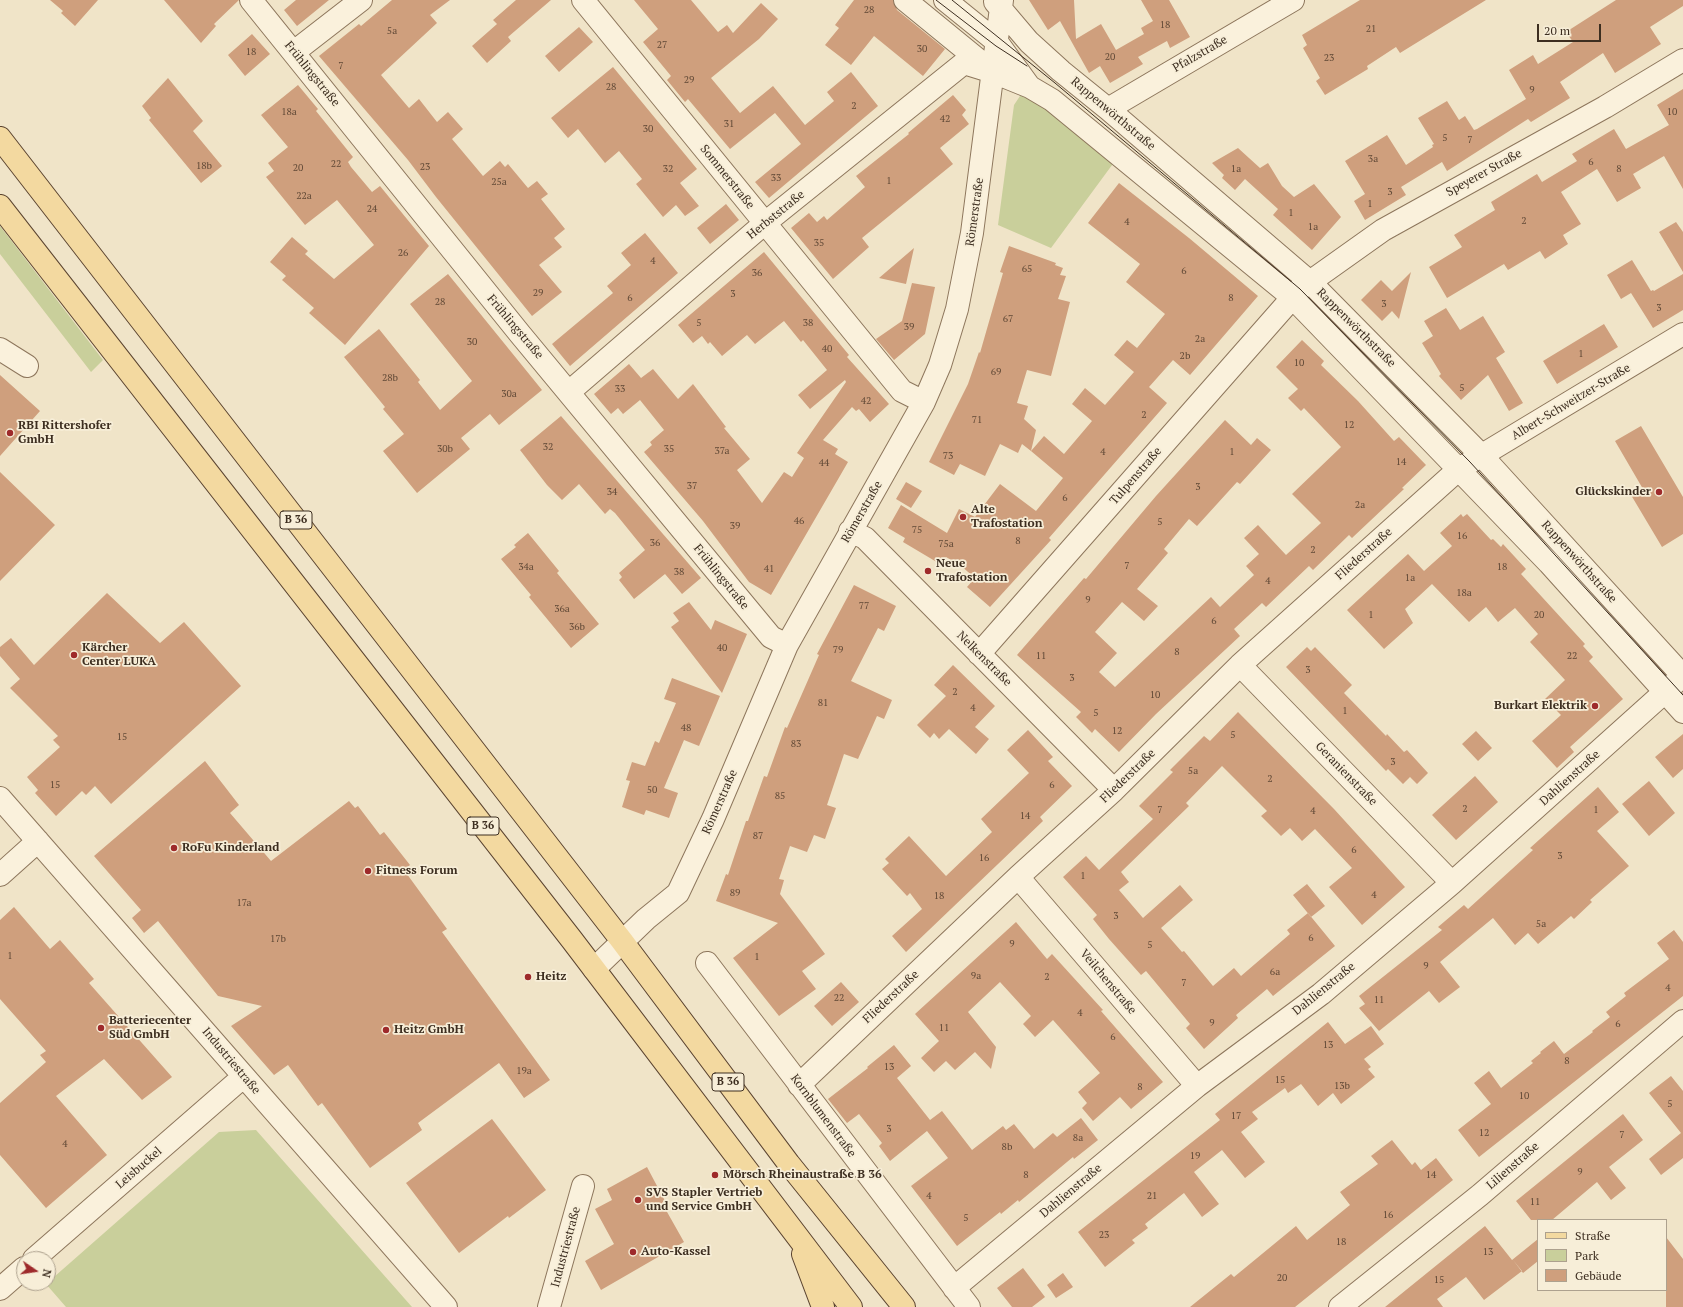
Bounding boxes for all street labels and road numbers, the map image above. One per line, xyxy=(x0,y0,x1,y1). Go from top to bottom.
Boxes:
street label: Pfalzstraße xyxy=(1170,33,1230,75)
street label: Frühlingstraße xyxy=(281,38,343,110)
street label: Rappenwörthstraße xyxy=(1068,74,1158,154)
street label: Sommerstraße xyxy=(697,142,757,212)
street label: Speyerer Straße xyxy=(1444,146,1524,200)
street label: Römerstraße xyxy=(963,177,987,247)
street label: Herbststraße xyxy=(744,188,808,242)
street label: Rappenwörthstraße xyxy=(1314,286,1398,370)
street label: Frühlingstraße xyxy=(484,292,546,362)
street label: Albert-Schweitzer-Straße xyxy=(1509,361,1633,443)
street label: Tulpenstraße xyxy=(1107,444,1165,508)
street label: Römerstraße xyxy=(838,478,886,546)
road number: B 36 xyxy=(280,511,312,529)
street label: Rappenwörthstraße xyxy=(1538,518,1620,606)
street label: Fliederstraße xyxy=(1333,525,1395,583)
street label: Frühlingstraße xyxy=(690,541,752,613)
street label: Nelkenstraße xyxy=(954,629,1014,689)
street label: Geranienstraße xyxy=(1312,739,1380,809)
street label: Fliederstraße xyxy=(1097,746,1159,806)
street label: Dahlienstraße xyxy=(1537,747,1603,809)
street label: Römerstraße xyxy=(699,768,741,836)
road number: B 36 xyxy=(467,817,499,835)
street label: Veilchenstraße xyxy=(1077,947,1139,1017)
street label: Dahlienstraße xyxy=(1290,959,1358,1019)
street label: Fliederstraße xyxy=(860,967,922,1027)
street label: Industriestraße xyxy=(199,1025,263,1097)
street label: Kornblumenstraße xyxy=(787,1072,859,1160)
road number: B 36 xyxy=(712,1073,744,1091)
street label: Lilienstraße xyxy=(1484,1139,1542,1193)
street label: Leisbuckel xyxy=(113,1144,165,1192)
street label: Dahlienstraße xyxy=(1037,1161,1105,1221)
street label: Industriestraße xyxy=(548,1205,584,1289)

